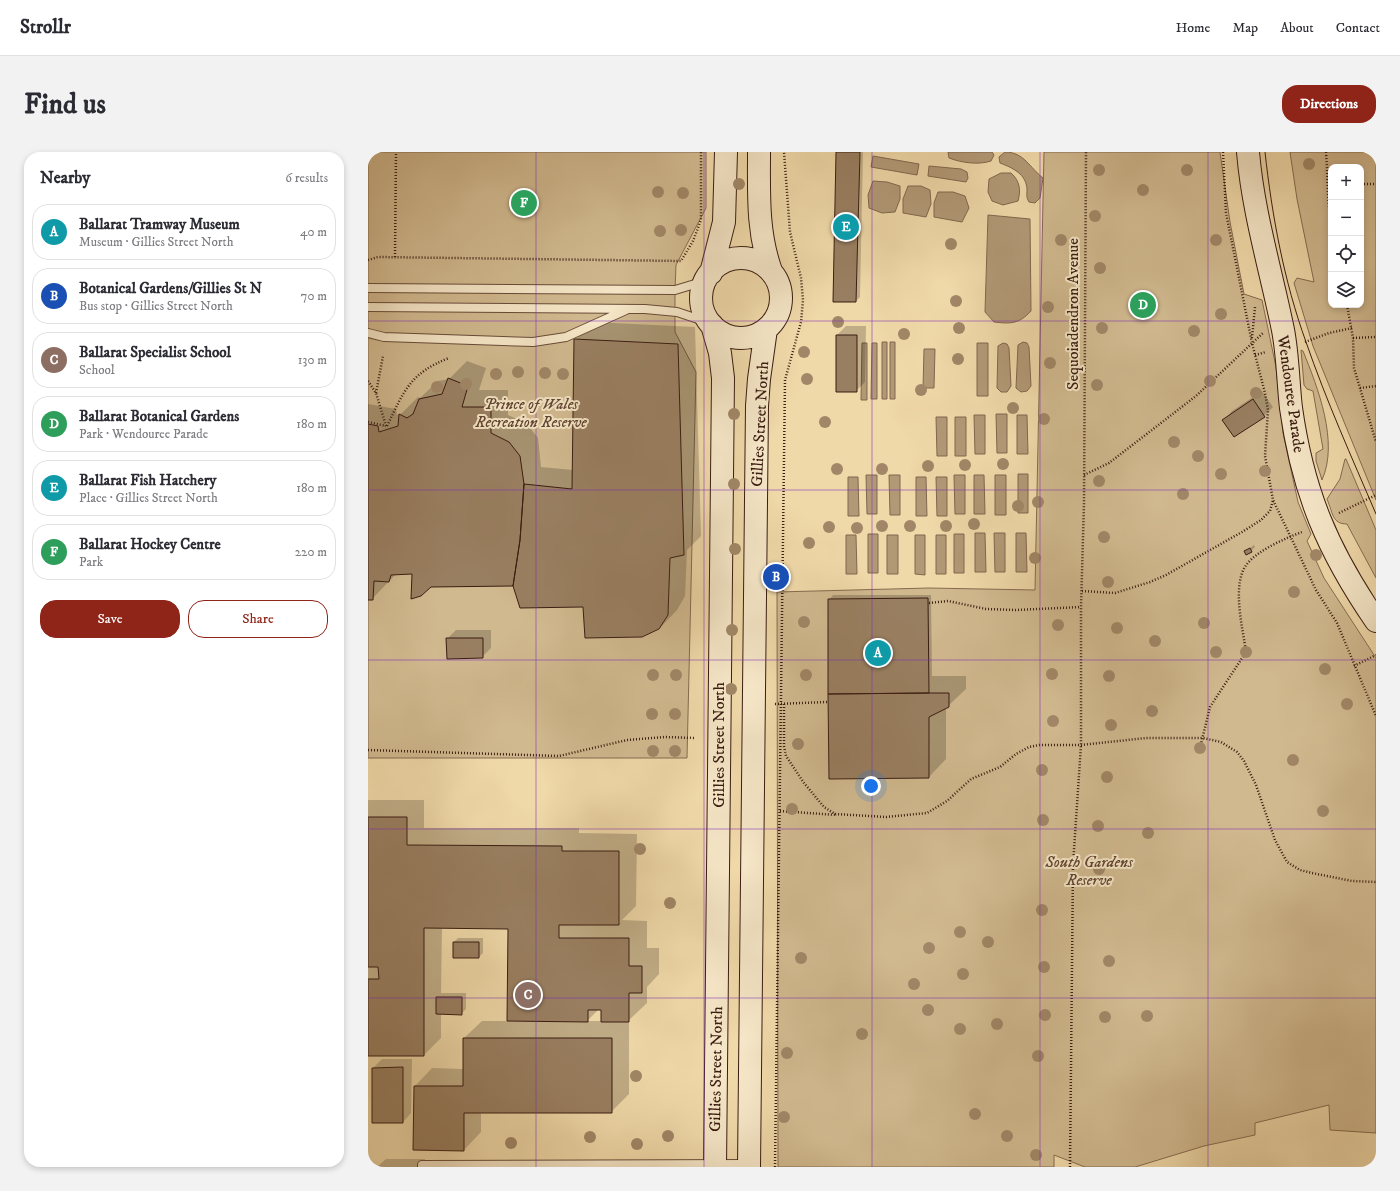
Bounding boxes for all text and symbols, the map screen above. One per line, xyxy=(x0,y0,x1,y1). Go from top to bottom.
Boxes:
text: Strollr xyxy=(20,16,71,39)
text: Home xyxy=(1176,19,1210,37)
text: Map xyxy=(1232,19,1258,37)
text: About xyxy=(1280,19,1314,37)
text: Contact xyxy=(1336,19,1380,37)
button: Directions xyxy=(1282,85,1376,123)
text: Find us xyxy=(24,87,106,122)
map controls xyxy=(1328,164,1364,308)
button: + xyxy=(1328,164,1364,200)
text: Nearby xyxy=(40,167,90,189)
text: 6 results xyxy=(285,170,328,186)
pin: F xyxy=(511,188,537,218)
button: − xyxy=(1328,200,1364,236)
pin: E xyxy=(833,212,859,242)
text: Ballarat Tramway Museum xyxy=(79,215,240,234)
text: A xyxy=(50,224,58,240)
text: 40 m xyxy=(300,224,327,240)
text: Museum · Gillies Street North xyxy=(79,234,234,250)
button: locate xyxy=(1328,236,1364,272)
street label: Sequoiadendron Avenue xyxy=(1063,238,1083,390)
button: layers xyxy=(1328,272,1364,308)
text: Botanical Gardens/Gillies St N xyxy=(79,279,262,298)
text: B xyxy=(50,288,58,304)
text: 70 m xyxy=(301,288,327,304)
pin: D xyxy=(1130,290,1156,320)
text: Bus stop · Gillies Street North xyxy=(79,298,233,314)
street label: Wendouree Parade xyxy=(1273,333,1309,454)
text: Ballarat Specialist School xyxy=(79,343,231,362)
text: C xyxy=(50,352,58,368)
text: 130 m xyxy=(298,352,327,368)
street label: Gillies Street North xyxy=(747,360,773,487)
text: School xyxy=(79,362,115,378)
park label: Prince of Wales Recreation Reserve xyxy=(474,394,587,432)
text: Ballarat Botanical Gardens xyxy=(79,407,239,426)
text: D xyxy=(49,416,59,432)
text: 180 m xyxy=(296,416,327,432)
text: Park · Wendouree Parade xyxy=(79,426,208,442)
text: Ballarat Fish Hatchery xyxy=(79,471,216,490)
text: E xyxy=(49,480,59,496)
text: 180 m xyxy=(296,480,327,496)
text: Place · Gillies Street North xyxy=(79,490,218,506)
text: Ballarat Hockey Centre xyxy=(79,535,221,554)
text: F xyxy=(50,544,58,560)
text: 220 m xyxy=(295,544,327,560)
text: Park xyxy=(79,554,103,570)
pin: B xyxy=(763,562,789,592)
button: Save xyxy=(40,600,180,638)
button: Share xyxy=(188,600,328,638)
pin: A xyxy=(865,638,891,668)
street label: Gillies Street North xyxy=(709,682,729,808)
your location xyxy=(861,776,881,796)
park label: South Gardens Reserve xyxy=(1044,852,1134,890)
pin: C xyxy=(515,980,541,1010)
street label: Gillies Street North xyxy=(705,1005,727,1132)

